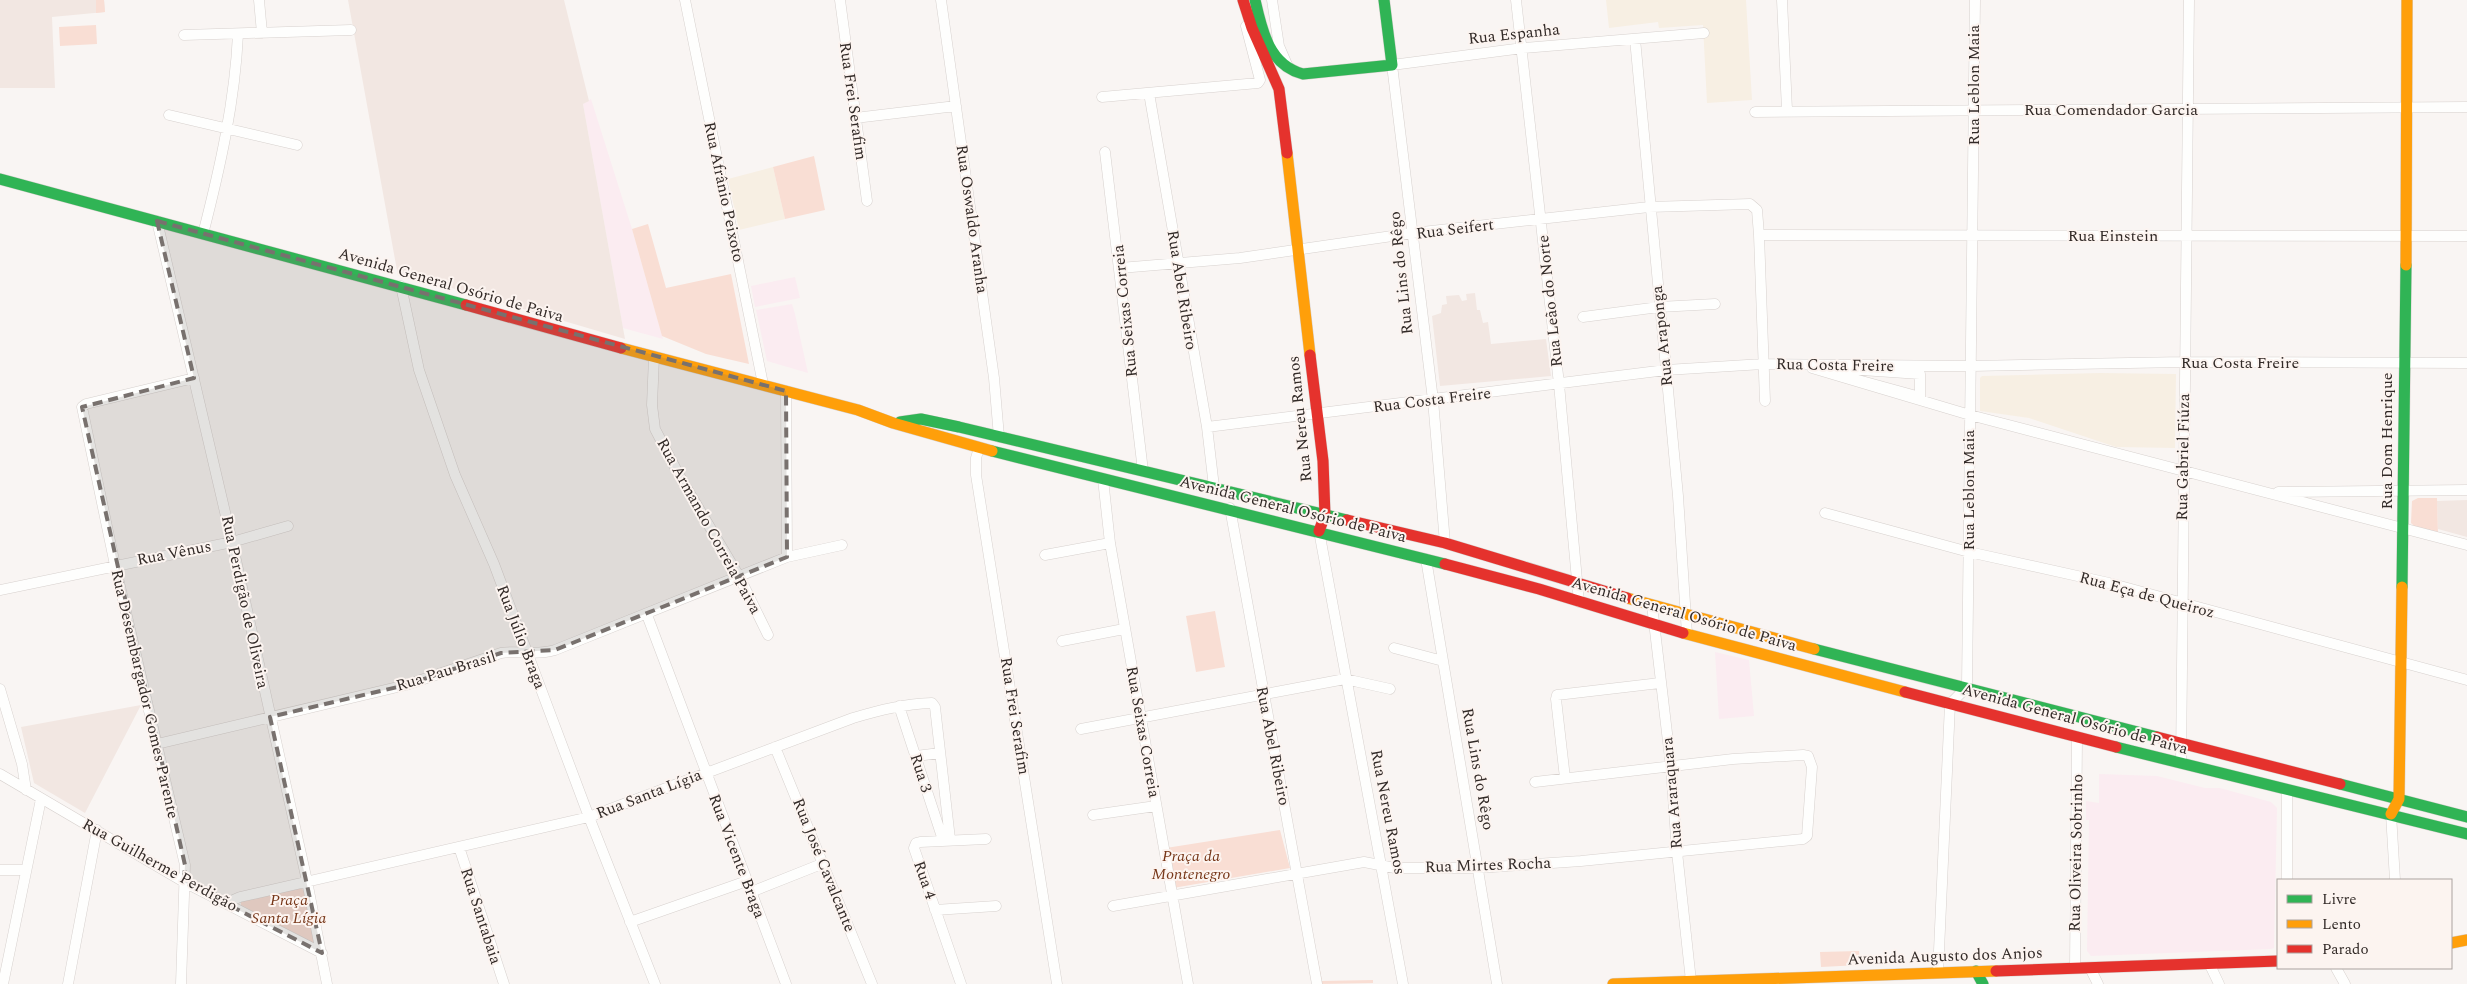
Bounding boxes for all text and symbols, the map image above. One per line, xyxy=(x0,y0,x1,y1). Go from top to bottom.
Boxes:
street label: Rua Espanha xyxy=(1467,17,1561,51)
street label: Rua Leblon Maia xyxy=(1962,24,1986,145)
street label: Rua Frei Serafim xyxy=(833,41,873,162)
street label: Rua Comendador Garcia xyxy=(2024,98,2198,122)
street label: Rua Afrânio Peixoto xyxy=(697,120,751,264)
street label: Rua Oswaldo Aranha xyxy=(950,143,994,295)
street label: Rua Lins do Rêgo xyxy=(1383,210,1419,336)
street label: Rua Seifert xyxy=(1415,212,1496,246)
street label: Rua Einstein xyxy=(2068,224,2158,248)
street label: Rua Abel Ribeiro xyxy=(1161,228,1203,352)
street label: Rua Leão do Norte xyxy=(1531,234,1569,368)
street label: Avenida General Osório de Paiva xyxy=(336,241,567,329)
street label: Rua Seixas Correia xyxy=(1106,243,1144,378)
street label: Rua Araponga xyxy=(1645,284,1679,388)
street label: Rua Costa Freire xyxy=(2181,351,2299,375)
street label: Rua Costa Freire xyxy=(1776,352,1894,378)
street label: Rua Nereu Ramos xyxy=(1281,355,1319,483)
street label: Rua Dom Henrique xyxy=(2375,372,2399,510)
street label: Rua Costa Freire xyxy=(1372,381,1492,419)
street label: Rua Gabriel Fiúza xyxy=(2170,393,2196,521)
street label: Rua Leblon Maia xyxy=(1957,429,1981,550)
street label: Rua Armando Correia Paiva xyxy=(651,434,768,619)
street label: Avenida General Osório de Paiva xyxy=(1177,469,1409,549)
street label: Rua Perdigão de Oliveira xyxy=(215,513,275,691)
street label: Rua Vênus xyxy=(135,534,213,572)
street label: Rua Eça de Queiroz xyxy=(2077,565,2217,625)
street label: Rua Desembargador Gomes Parente xyxy=(105,567,185,821)
street label: Avenida General Osório de Paiva xyxy=(1569,570,1800,658)
street label: Rua Júlio Braga xyxy=(490,581,552,693)
street label: Rua Pau Brasil xyxy=(393,644,499,698)
street label: Rua Frei Serafim xyxy=(994,655,1036,777)
street label: Rua Seixas Correia xyxy=(1120,664,1166,800)
street label: Avenida General Osório de Paiva xyxy=(1959,677,2191,761)
street label: Rua Abel Ribeiro xyxy=(1250,684,1296,808)
street label: Rua Lins do Rêgo xyxy=(1455,706,1501,832)
street label: Rua Araraquara xyxy=(1655,736,1689,850)
street label: Rua Nereu Ramos xyxy=(1364,747,1412,877)
street label: Rua 3 xyxy=(904,751,938,795)
street label: Rua Santa Lígia xyxy=(593,763,706,825)
street label: Rua Oliveira Sobrinho xyxy=(2063,774,2089,932)
street label: Rua Vicente Braga xyxy=(702,790,772,922)
street label: Rua José Cavalcante xyxy=(786,795,862,935)
street label: Rua Guilherme Perdigão xyxy=(78,812,242,918)
park label: Praça da Montenegro xyxy=(1152,844,1231,886)
street label: Rua Mirtes Rocha xyxy=(1424,851,1552,879)
street label: Rua 4 xyxy=(907,857,943,903)
street label: Rua Santabaia xyxy=(454,865,508,968)
legend xyxy=(2277,879,2452,969)
park label: Praça Santa Lígia xyxy=(252,888,326,930)
text: Livre xyxy=(2322,888,2357,911)
text: Lento xyxy=(2322,913,2361,936)
text: Parado xyxy=(2322,938,2369,961)
street label: Avenida Augusto dos Anjos xyxy=(1847,941,2043,971)

